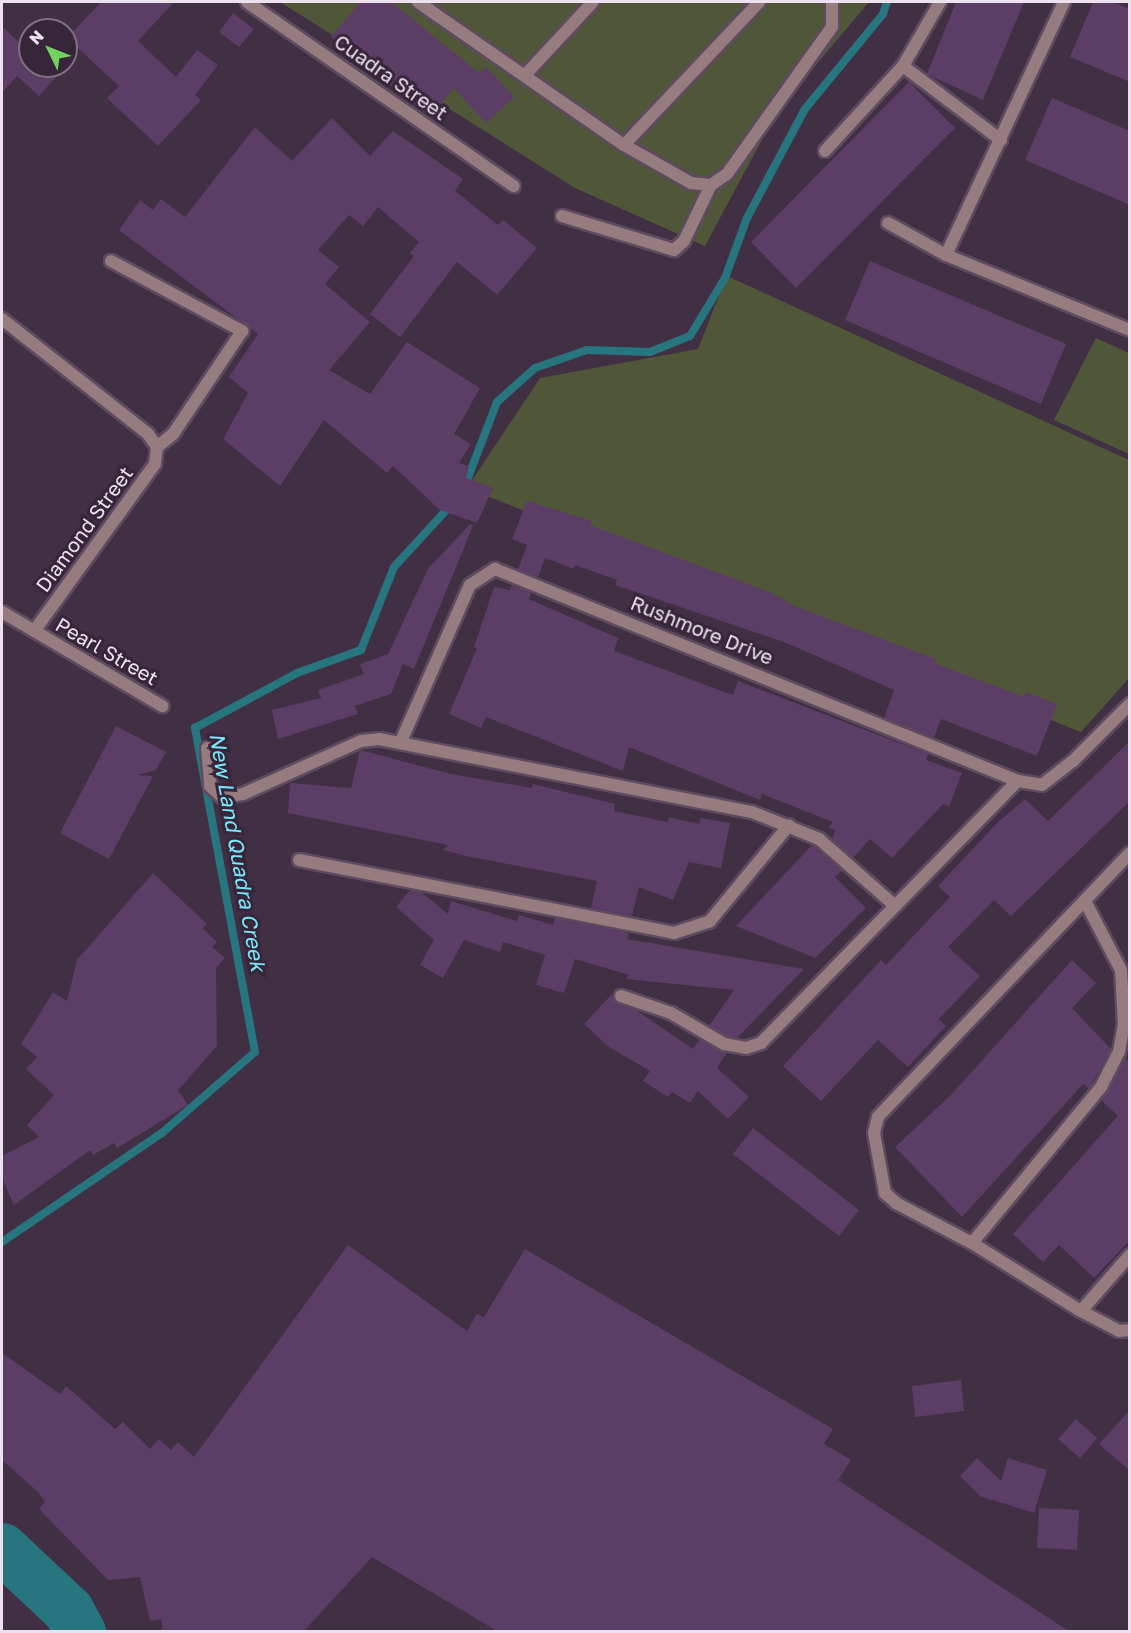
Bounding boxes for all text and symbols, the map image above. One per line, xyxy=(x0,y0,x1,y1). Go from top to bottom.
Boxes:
north arrow xyxy=(18,18,78,78)
text: N xyxy=(25,26,48,48)
street label: Cuadra Street xyxy=(330,29,452,125)
street label: Diamond Street xyxy=(30,462,138,596)
street label: Rushmore Drive xyxy=(627,590,777,670)
street label: Pearl Street xyxy=(52,612,162,690)
water label: New Land Quadra Creek xyxy=(205,731,271,973)

